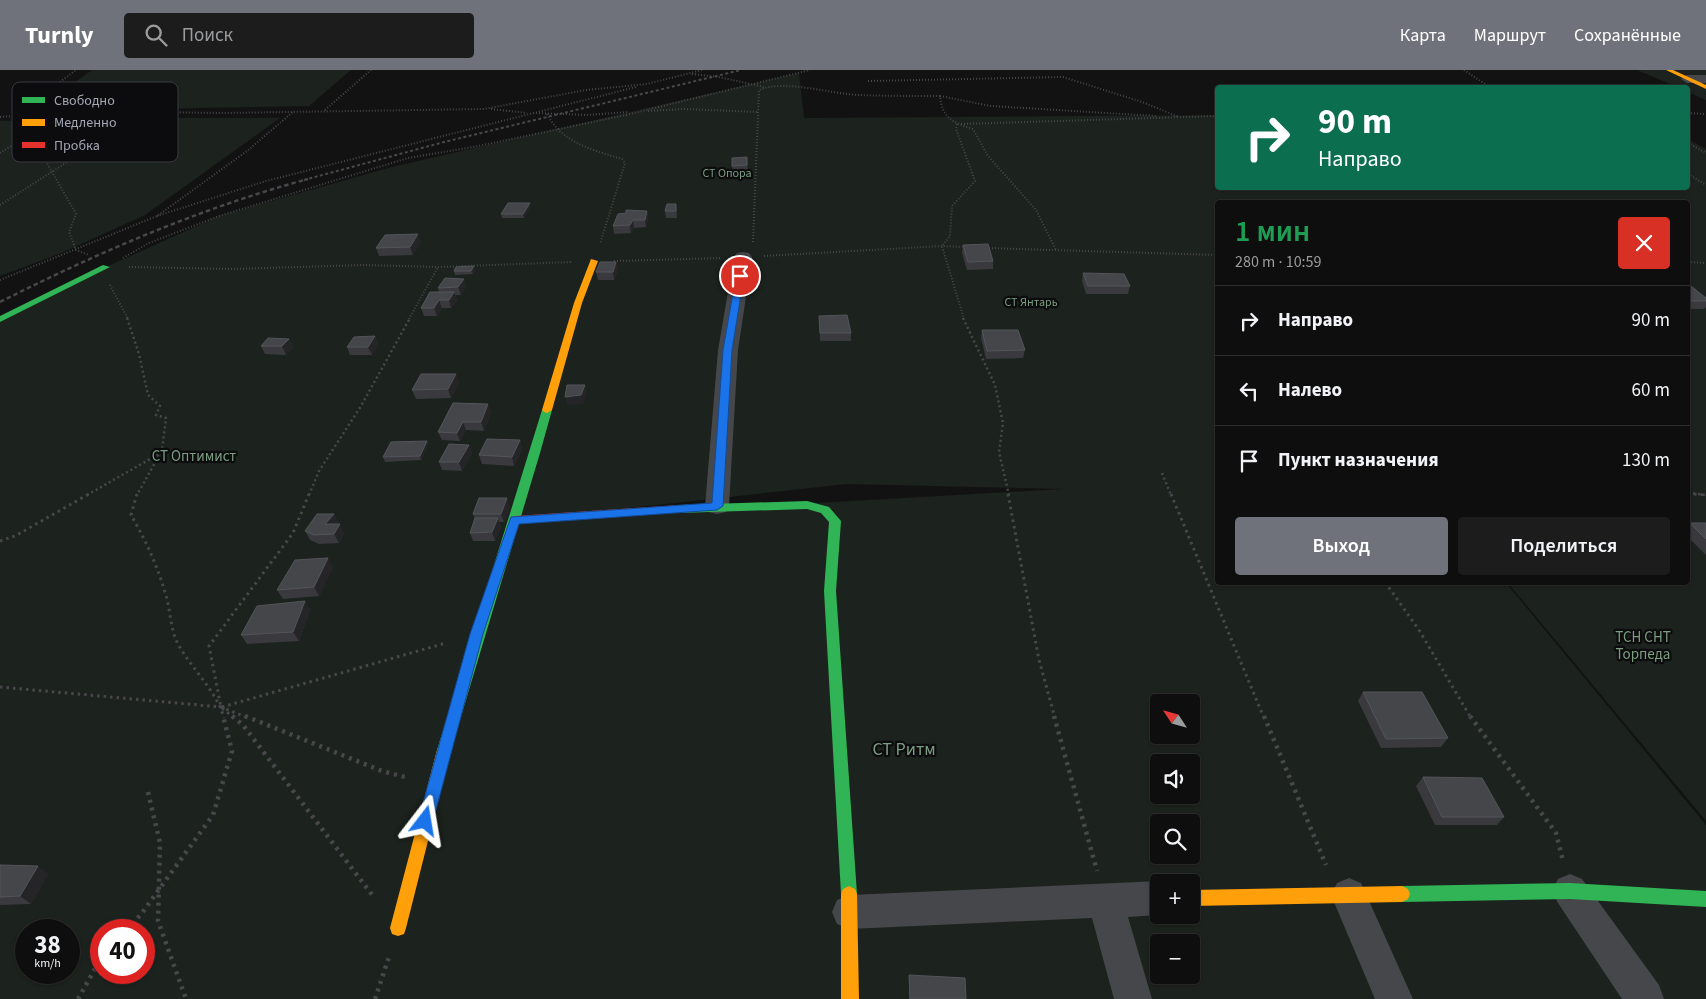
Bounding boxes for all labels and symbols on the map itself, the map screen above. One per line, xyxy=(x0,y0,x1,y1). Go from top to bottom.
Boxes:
legend xyxy=(12,82,178,162)
text: Свободно xyxy=(54,91,115,111)
text: Медленно xyxy=(54,113,117,133)
text: Пробка xyxy=(54,136,100,156)
park label: СТ Опора xyxy=(702,165,752,182)
pin xyxy=(719,255,761,297)
park label: СТ Янтарь xyxy=(1004,294,1058,311)
park label: СТ Оптимист xyxy=(152,446,236,467)
park label: ТСН СНТ Торпеда xyxy=(1615,627,1671,665)
north arrow xyxy=(1150,694,1200,744)
park label: СТ Ритм xyxy=(872,737,936,762)
position arrow xyxy=(398,794,450,846)
speed limit sign: 40 xyxy=(90,919,155,984)

